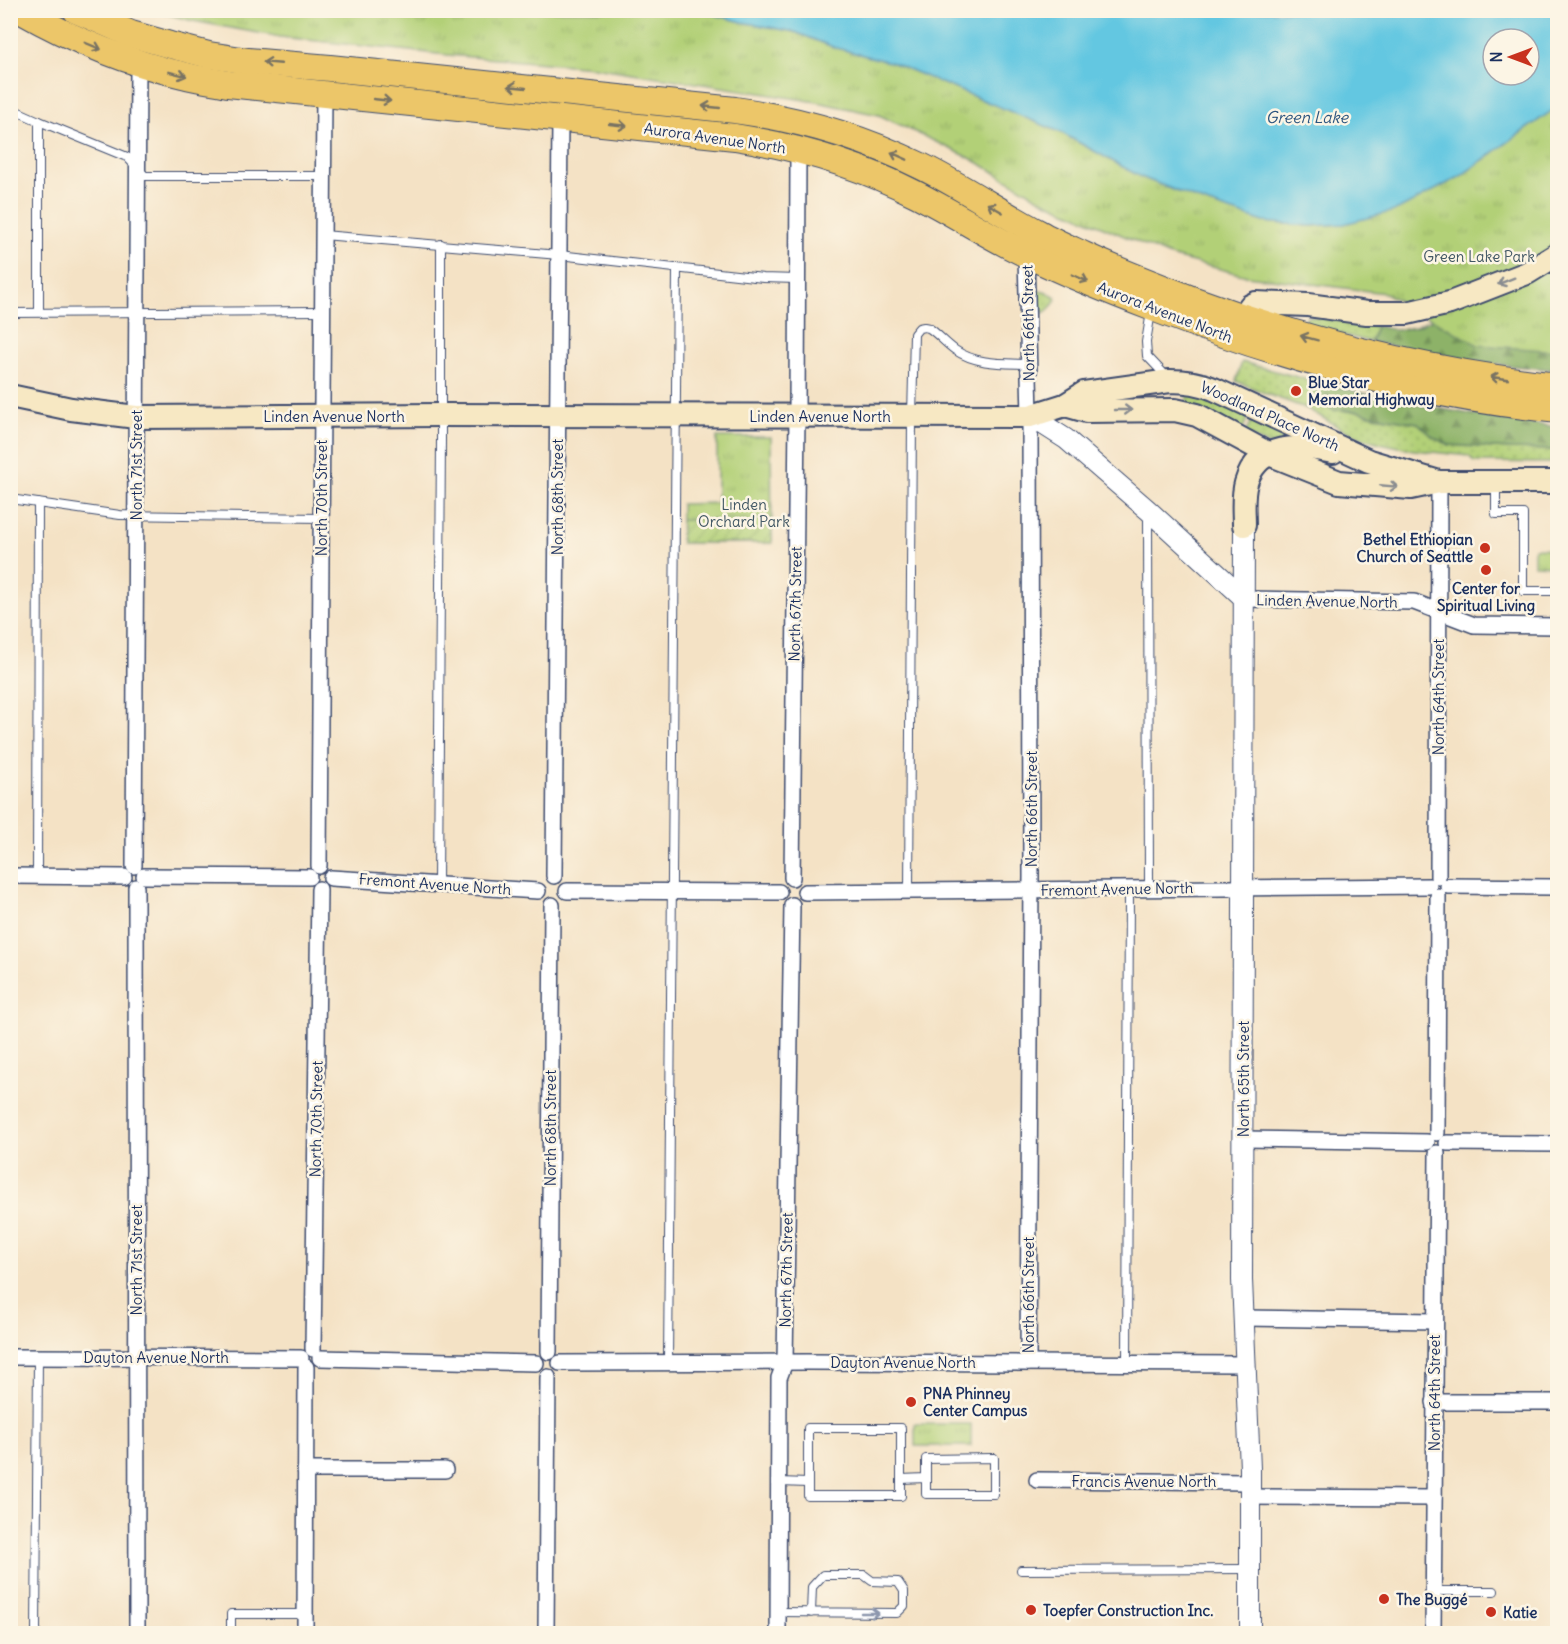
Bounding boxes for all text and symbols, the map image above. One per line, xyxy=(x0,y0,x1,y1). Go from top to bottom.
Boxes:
north arrow xyxy=(1481,27,1541,87)
one-way arrow xyxy=(83,41,102,52)
text: N xyxy=(1486,51,1506,63)
one-way arrow xyxy=(262,57,282,68)
one-way arrow xyxy=(169,68,188,80)
one-way arrow xyxy=(508,81,528,92)
one-way arrow xyxy=(372,95,391,106)
one-way arrow xyxy=(702,101,722,112)
water label: Green Lake xyxy=(1266,107,1350,127)
street label: Aurora Avenue North xyxy=(643,119,788,157)
one-way arrow xyxy=(608,120,628,131)
one-way arrow xyxy=(890,150,909,161)
one-way arrow xyxy=(986,201,1003,213)
park label: Green Lake Park xyxy=(1423,247,1535,266)
street label: North 66th Street xyxy=(1017,264,1039,382)
one-way arrow xyxy=(1070,273,1088,284)
one-way arrow xyxy=(1497,276,1515,287)
street label: Aurora Avenue North xyxy=(1095,277,1236,347)
one-way arrow xyxy=(1300,332,1319,343)
place label: Blue Star Memorial Highway xyxy=(1308,373,1435,410)
one-way arrow xyxy=(1490,373,1510,384)
street label: Woodland Place North xyxy=(1198,377,1343,455)
marker: Blue Star Memorial Highway xyxy=(1289,384,1303,398)
one-way arrow xyxy=(1112,404,1132,416)
street label: Linden Avenue North xyxy=(263,407,405,426)
street label: Linden Avenue North xyxy=(749,407,891,426)
street label: North 71st Street xyxy=(127,410,146,520)
street label: North 68th Street xyxy=(548,439,567,555)
street label: North 70th Street xyxy=(312,440,331,556)
one-way arrow xyxy=(1379,481,1399,492)
park label: Linden Orchard Park xyxy=(698,495,790,531)
place label: Bethel Ethiopian Church of Seattle xyxy=(1357,530,1473,566)
marker: Bethel Ethiopian Church of Seattle xyxy=(1478,541,1492,555)
street label: North 67th Street xyxy=(784,546,806,662)
marker: Center for Spiritual Living xyxy=(1479,563,1493,577)
place label: Center for Spiritual Living xyxy=(1437,579,1535,616)
street label: Linden Avenue North xyxy=(1256,590,1398,612)
street label: North 64th Street xyxy=(1429,639,1448,755)
street label: North 66th Street xyxy=(1022,751,1041,867)
street label: Fremont Avenue North xyxy=(358,869,512,899)
street label: Fremont Avenue North xyxy=(1040,878,1194,900)
street label: North 65th Street xyxy=(1234,1021,1253,1137)
street label: North 70th Street xyxy=(305,1061,327,1177)
street label: North 68th Street xyxy=(541,1070,560,1186)
street label: North 71st Street xyxy=(127,1205,146,1315)
street label: North 67th Street xyxy=(775,1212,797,1328)
street label: North 66th Street xyxy=(1019,1237,1038,1353)
street label: North 64th Street xyxy=(1425,1335,1444,1451)
street label: Dayton Avenue North xyxy=(83,1348,229,1367)
street label: Dayton Avenue North xyxy=(830,1353,976,1372)
place label: PNA Phinney Center Campus xyxy=(923,1384,1028,1421)
marker: PNA Phinney Center Campus xyxy=(904,1395,918,1409)
street label: Francis Avenue North xyxy=(1072,1472,1217,1491)
place label: The Buggé xyxy=(1396,1590,1468,1610)
marker: The Buggé xyxy=(1377,1592,1391,1606)
place label: Toepfer Construction Inc. xyxy=(1043,1601,1213,1621)
marker: Toepfer Construction Inc. xyxy=(1024,1603,1038,1617)
place label: Katie xyxy=(1503,1603,1537,1622)
marker: Katie xyxy=(1484,1605,1498,1619)
one-way arrow xyxy=(859,1607,879,1619)

